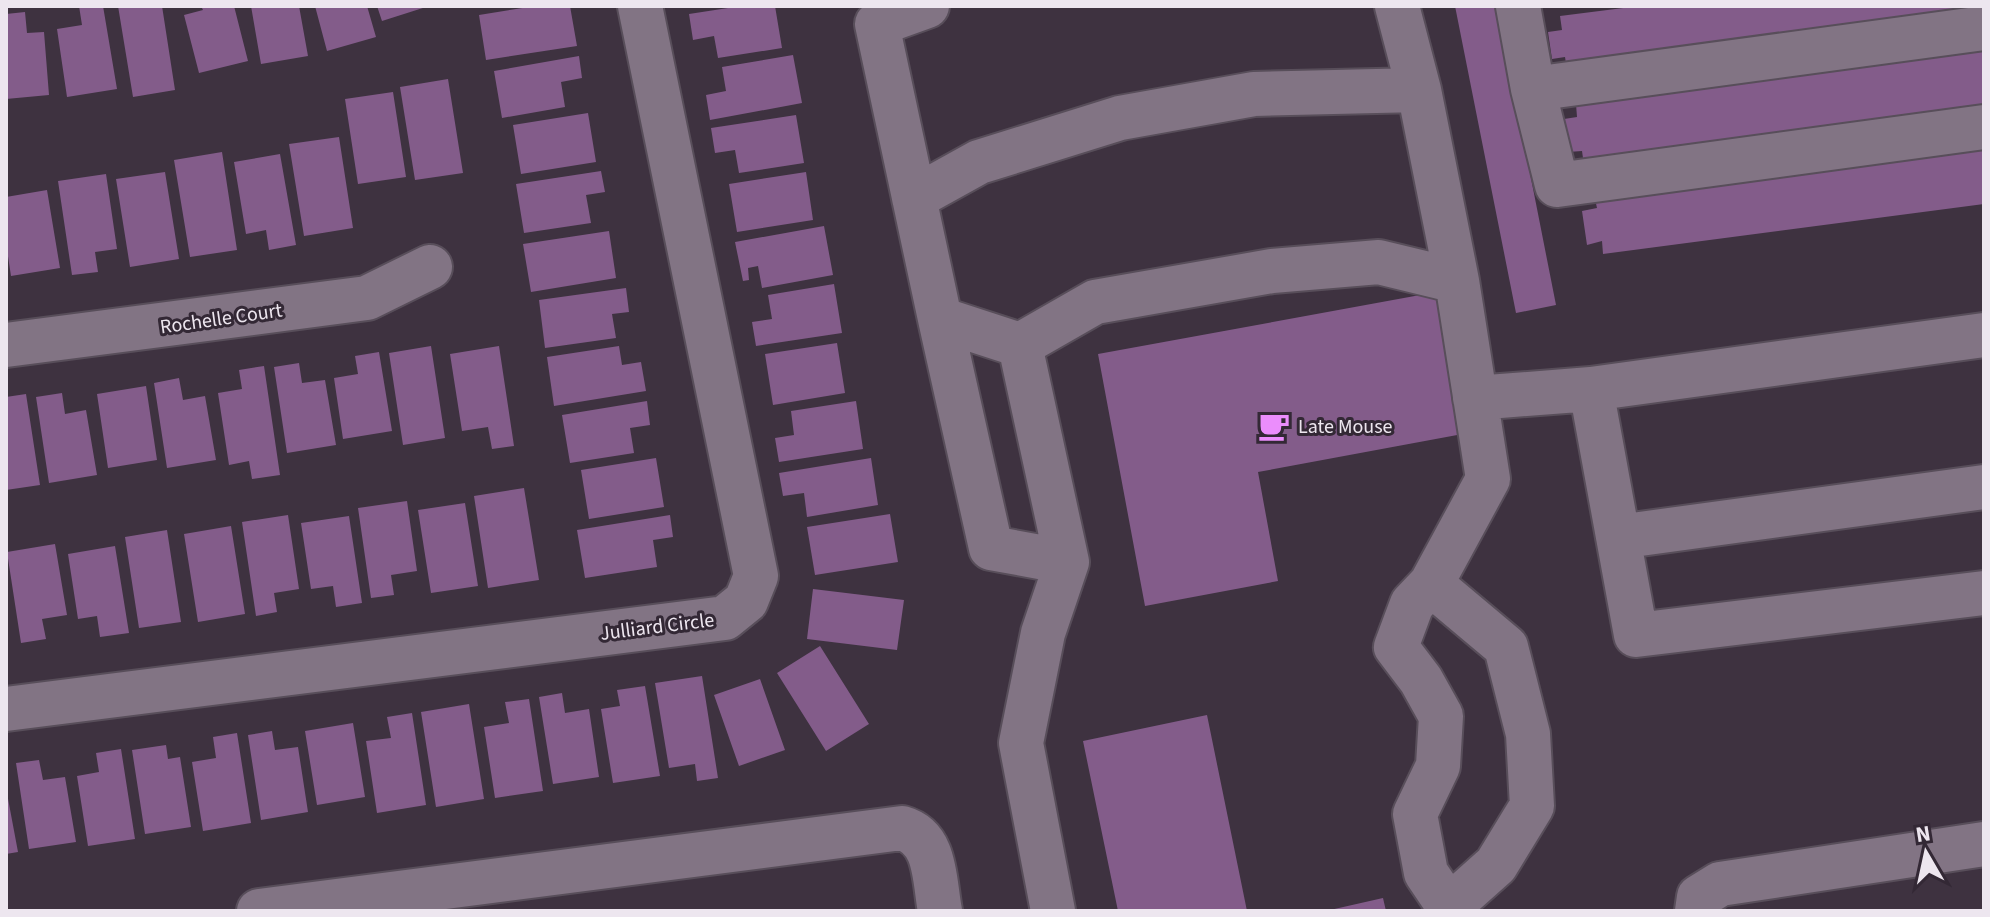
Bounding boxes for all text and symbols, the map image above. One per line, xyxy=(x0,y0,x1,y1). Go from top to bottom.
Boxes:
street label: Rochelle Court xyxy=(158,297,284,341)
cafe icon: Late Mouse xyxy=(1257,409,1291,443)
place label: Late Mouse xyxy=(1298,413,1393,441)
street label: Julliard Circle xyxy=(598,606,716,648)
north arrow xyxy=(1886,813,1966,893)
text: N xyxy=(1913,817,1933,851)

